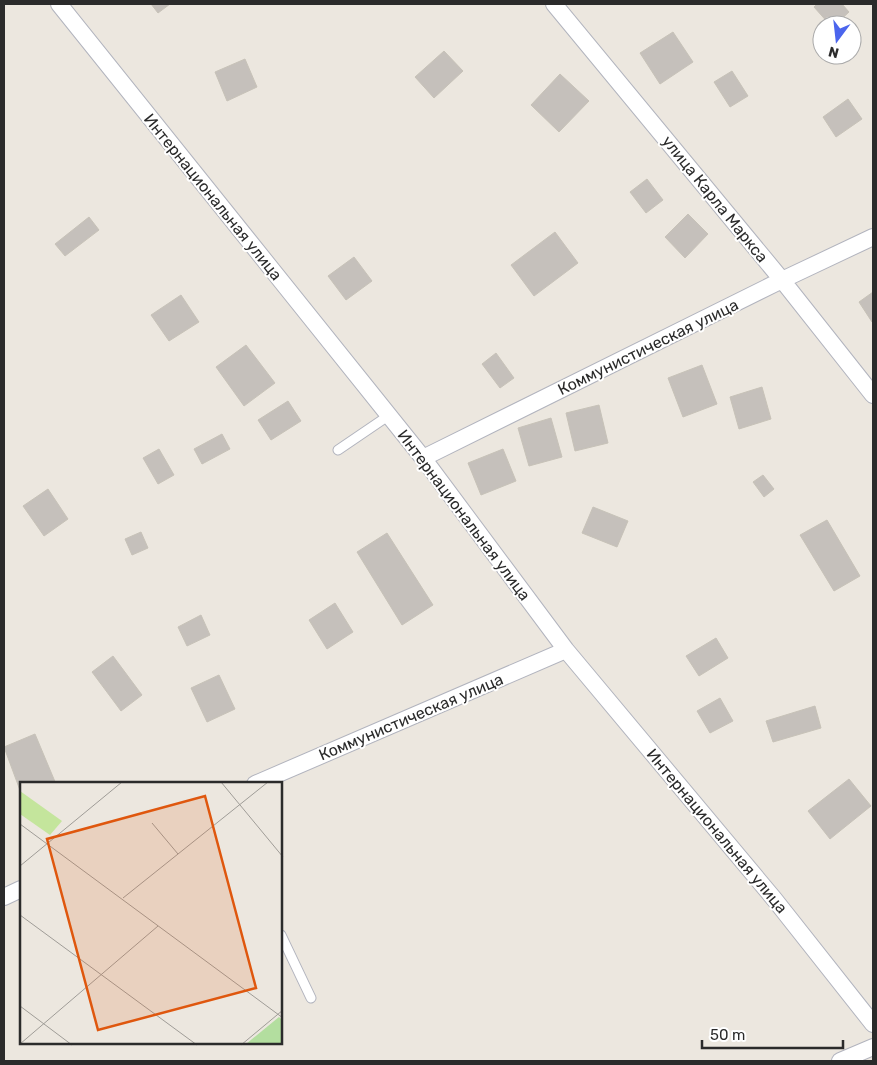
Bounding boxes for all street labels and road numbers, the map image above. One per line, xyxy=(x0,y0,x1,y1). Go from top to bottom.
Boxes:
street label: Интернациональная улица xyxy=(140,110,286,284)
street label: улица Карла Маркса xyxy=(658,132,772,266)
street label: Коммунистическая улица xyxy=(555,295,741,399)
street label: Интернациональная улица xyxy=(394,426,534,604)
street label: Коммунистическая улица xyxy=(316,669,506,765)
street label: Интернациональная улица xyxy=(643,745,791,917)

